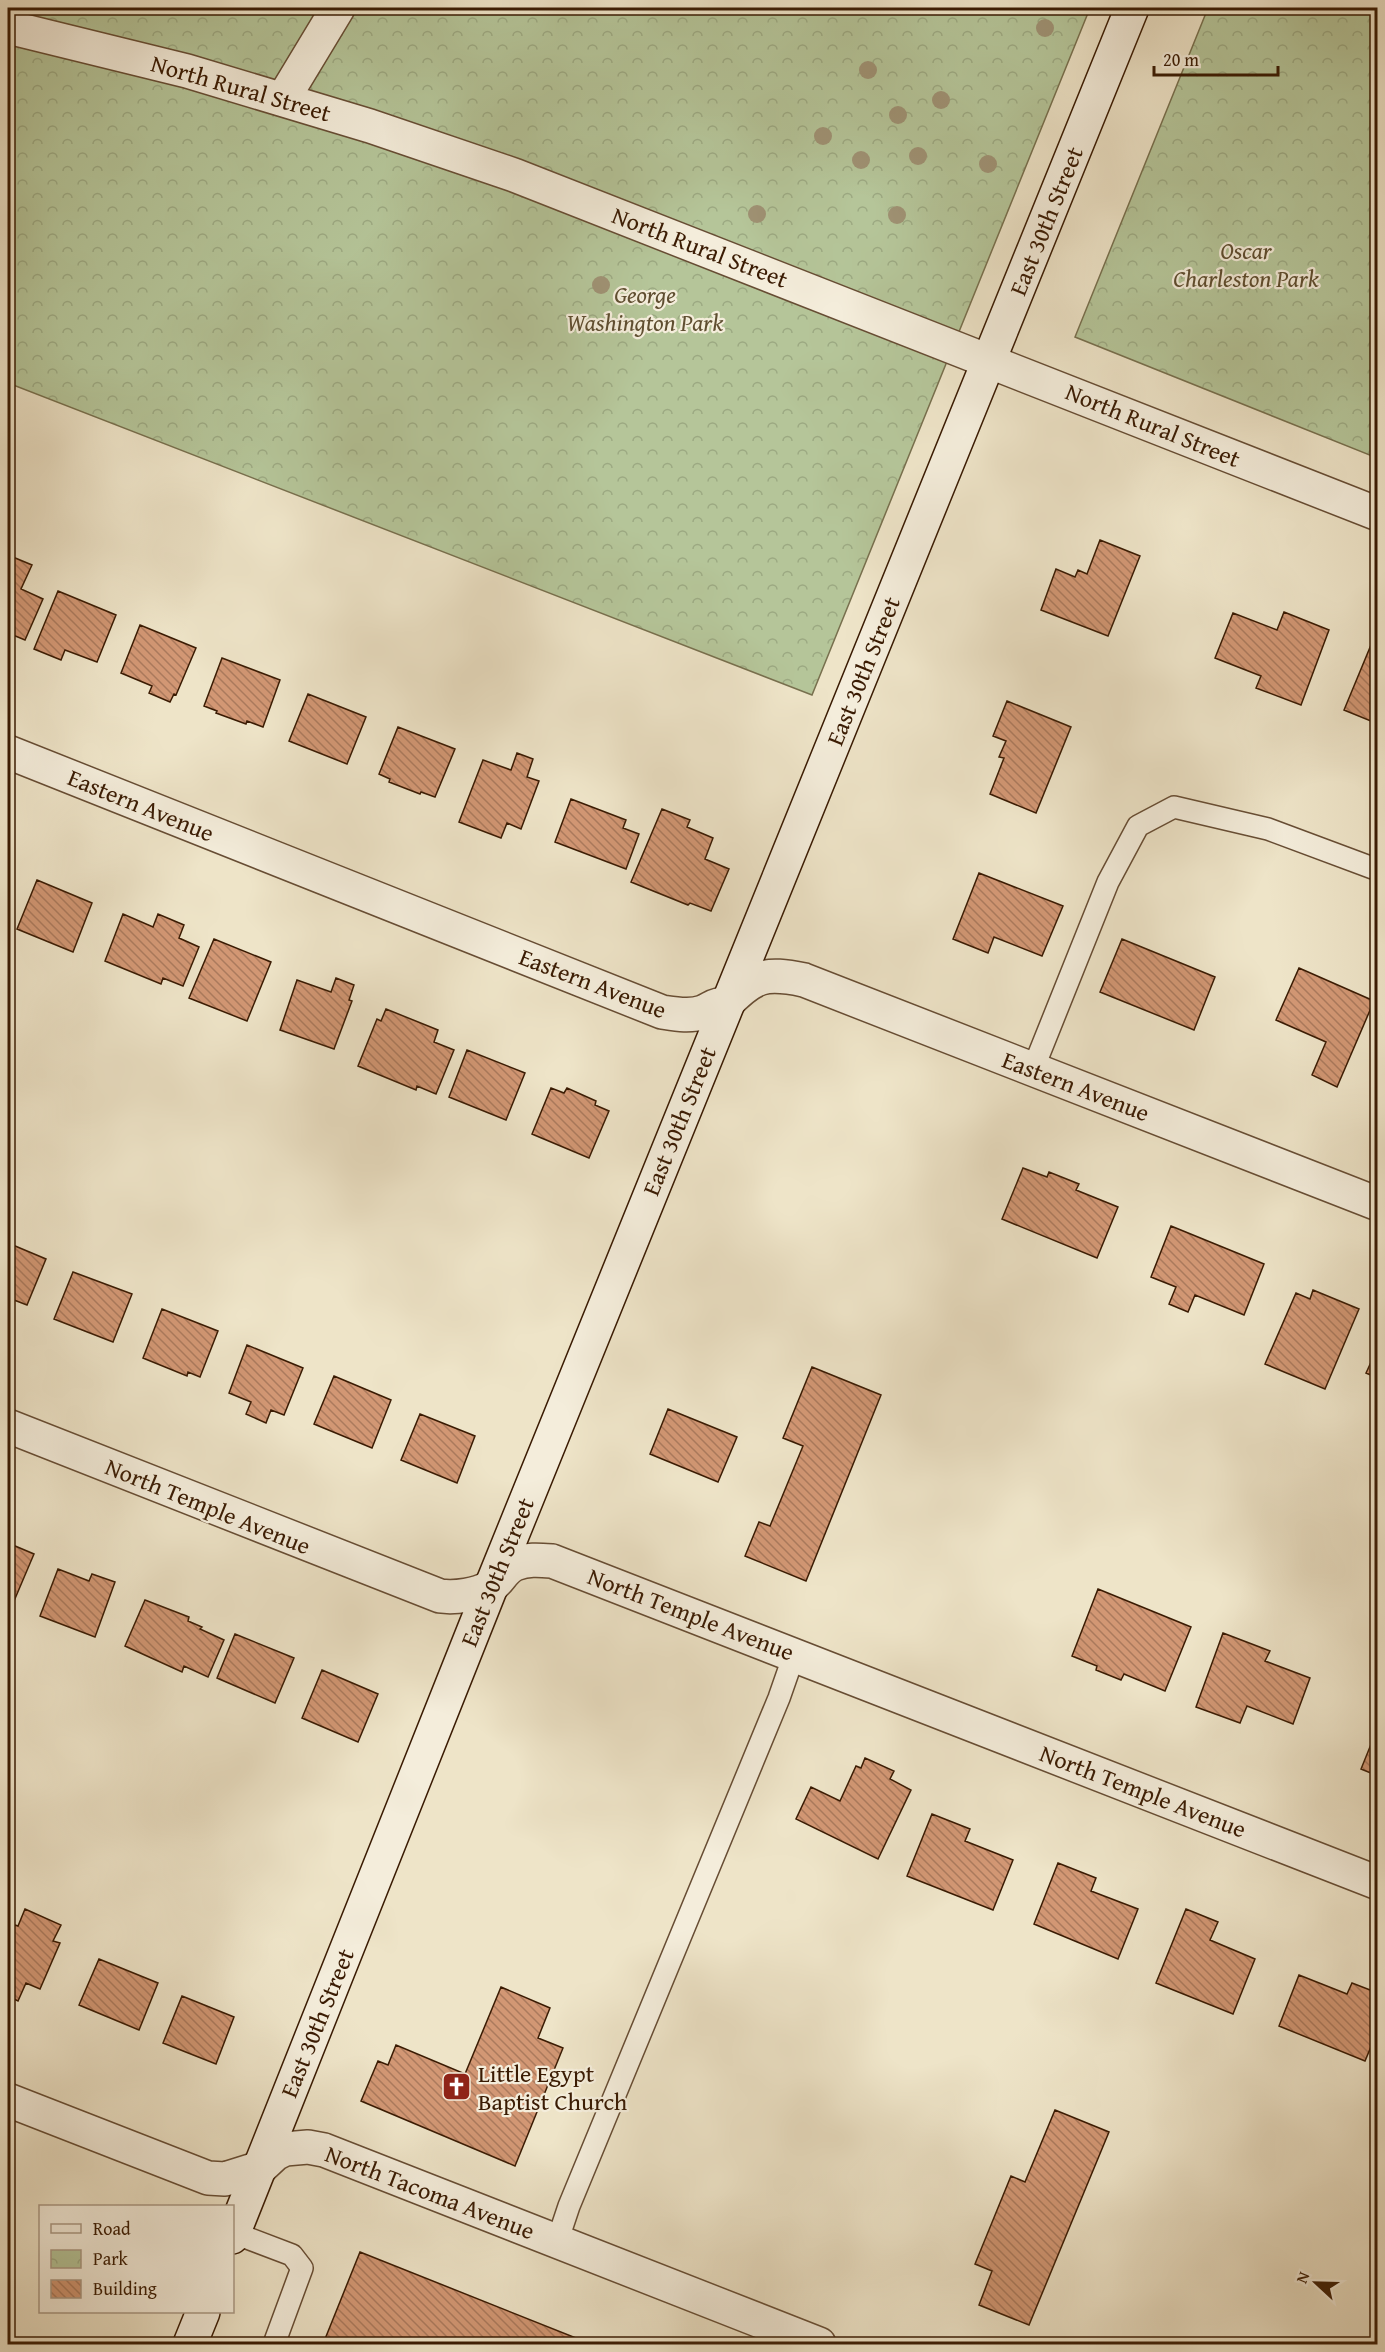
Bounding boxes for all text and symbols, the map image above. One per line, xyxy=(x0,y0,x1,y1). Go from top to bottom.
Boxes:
scale bar xyxy=(1154,39,1278,77)
street label: North Rural Street xyxy=(147,46,336,131)
text: 20 m xyxy=(1163,46,1199,73)
street label: East 30th Street xyxy=(1000,141,1092,301)
street label: North Rural Street xyxy=(607,197,793,297)
park label: Oscar Charleston Park xyxy=(1173,233,1319,296)
park label: George Washington Park xyxy=(567,277,723,340)
street label: North Rural Street xyxy=(1060,374,1246,476)
street label: East 30th Street xyxy=(817,591,909,751)
street label: Eastern Avenue xyxy=(63,760,219,850)
street label: Eastern Avenue xyxy=(514,939,672,1027)
street label: East 30th Street xyxy=(633,1041,725,1201)
street label: Eastern Avenue xyxy=(997,1042,1155,1130)
street label: North Temple Avenue xyxy=(100,1449,316,1563)
street label: East 30th Street xyxy=(451,1492,543,1652)
street label: North Temple Avenue xyxy=(583,1559,799,1669)
street label: North Temple Avenue xyxy=(1035,1736,1251,1846)
street label: East 30th Street xyxy=(271,1943,363,2103)
place label: Little Egypt Baptist Church xyxy=(478,2056,628,2119)
church icon: Little Egypt Baptist Church xyxy=(441,2071,473,2103)
street label: North Tacoma Avenue xyxy=(320,2136,540,2248)
legend xyxy=(39,2205,234,2313)
text: Road xyxy=(93,2215,131,2242)
text: Park xyxy=(93,2245,129,2272)
north arrow xyxy=(1286,2253,1346,2313)
text: N xyxy=(1289,2268,1315,2287)
text: Building xyxy=(93,2275,157,2302)

